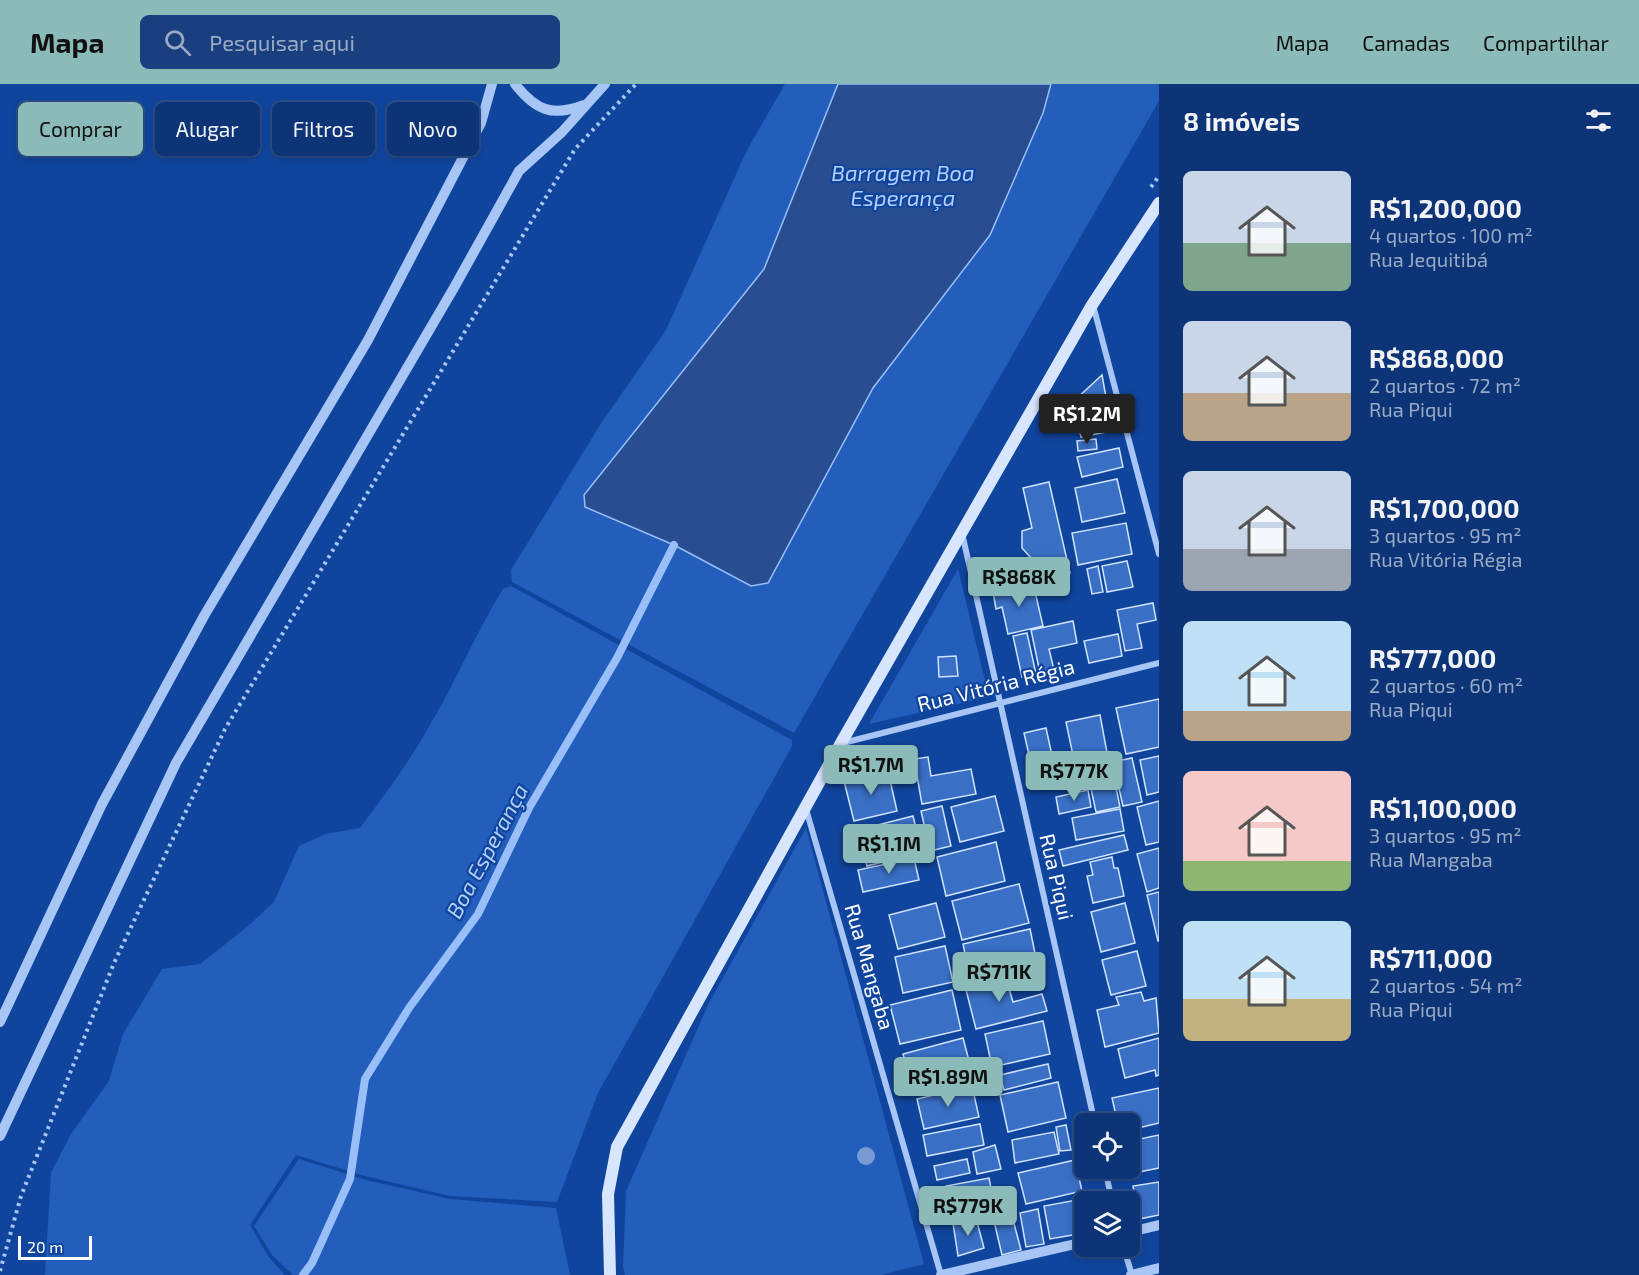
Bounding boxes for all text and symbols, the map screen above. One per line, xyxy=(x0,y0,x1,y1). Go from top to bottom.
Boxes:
search box xyxy=(140,15,560,69)
text: Mapa xyxy=(30,25,104,59)
icon: search xyxy=(161,26,194,59)
text: Pesquisar aqui xyxy=(209,29,355,55)
text: Mapa xyxy=(1276,30,1329,55)
text: Camadas xyxy=(1362,30,1450,55)
text: Compartilhar xyxy=(1483,30,1609,55)
chip: Comprar xyxy=(18,102,143,156)
chip: Alugar xyxy=(155,102,260,156)
chip: Filtros xyxy=(272,102,375,156)
chip: Novo xyxy=(387,102,479,156)
icon: filters xyxy=(1582,104,1615,137)
text: 8 imóveis xyxy=(1183,105,1300,136)
water label: Barragem Boa Esperança xyxy=(831,159,975,212)
text: R$1,200,000 xyxy=(1369,192,1522,223)
icon: home xyxy=(1231,195,1303,267)
text: 4 quartos · 100 m² xyxy=(1369,223,1533,247)
text: Rua Jequitibá xyxy=(1369,247,1488,271)
text: R$868,000 xyxy=(1369,342,1504,373)
icon: home xyxy=(1231,345,1303,417)
text: 2 quartos · 72 m² xyxy=(1369,373,1521,397)
pin: R$1.2M xyxy=(1038,394,1136,445)
text: Rua Piqui xyxy=(1369,397,1453,421)
text: R$1.2M xyxy=(1053,401,1121,425)
text: R$1,700,000 xyxy=(1369,492,1520,523)
icon: home xyxy=(1231,495,1303,567)
text: 3 quartos · 95 m² xyxy=(1369,523,1522,547)
text: Rua Vitória Régia xyxy=(1369,547,1522,571)
pin: R$868K xyxy=(970,557,1068,608)
text: R$868K xyxy=(982,564,1056,588)
text: R$777,000 xyxy=(1369,642,1497,673)
icon: home xyxy=(1231,645,1303,717)
street label: Rua Vitória Régia xyxy=(914,653,1077,716)
text: 2 quartos · 60 m² xyxy=(1369,673,1523,697)
text: Rua Piqui xyxy=(1369,697,1453,721)
pin: R$1.7M xyxy=(822,745,920,796)
pin: R$777K xyxy=(1025,751,1123,802)
text: R$1.7M xyxy=(838,752,904,776)
text: R$777K xyxy=(1040,758,1108,782)
water label: Boa Esperança xyxy=(440,779,534,923)
text: R$1,100,000 xyxy=(1369,792,1517,823)
icon: home xyxy=(1231,795,1303,867)
text: 3 quartos · 95 m² xyxy=(1369,823,1522,847)
pin: R$1.1M xyxy=(840,824,938,875)
text: R$1.1M xyxy=(857,831,921,855)
street label: Rua Piqui xyxy=(1035,831,1080,922)
text: Rua Mangaba xyxy=(1369,847,1493,871)
street label: Rua Mangaba xyxy=(841,901,900,1032)
text: R$711,000 xyxy=(1369,942,1493,973)
icon: home xyxy=(1231,945,1303,1017)
pin: R$711K xyxy=(950,952,1048,1003)
text: R$711K xyxy=(966,959,1032,983)
text: 2 quartos · 54 m² xyxy=(1369,973,1523,997)
text: Rua Piqui xyxy=(1369,997,1453,1021)
pin: R$1.89M xyxy=(893,1057,1003,1108)
text: R$1.89M xyxy=(908,1064,988,1088)
map controls xyxy=(1074,1113,1140,1257)
button: locate xyxy=(1074,1113,1140,1179)
pin: R$779K xyxy=(919,1186,1017,1237)
button: layers xyxy=(1074,1191,1140,1257)
text: R$779K xyxy=(933,1193,1003,1217)
scale bar xyxy=(18,1233,92,1260)
text: 20 m xyxy=(27,1237,63,1256)

